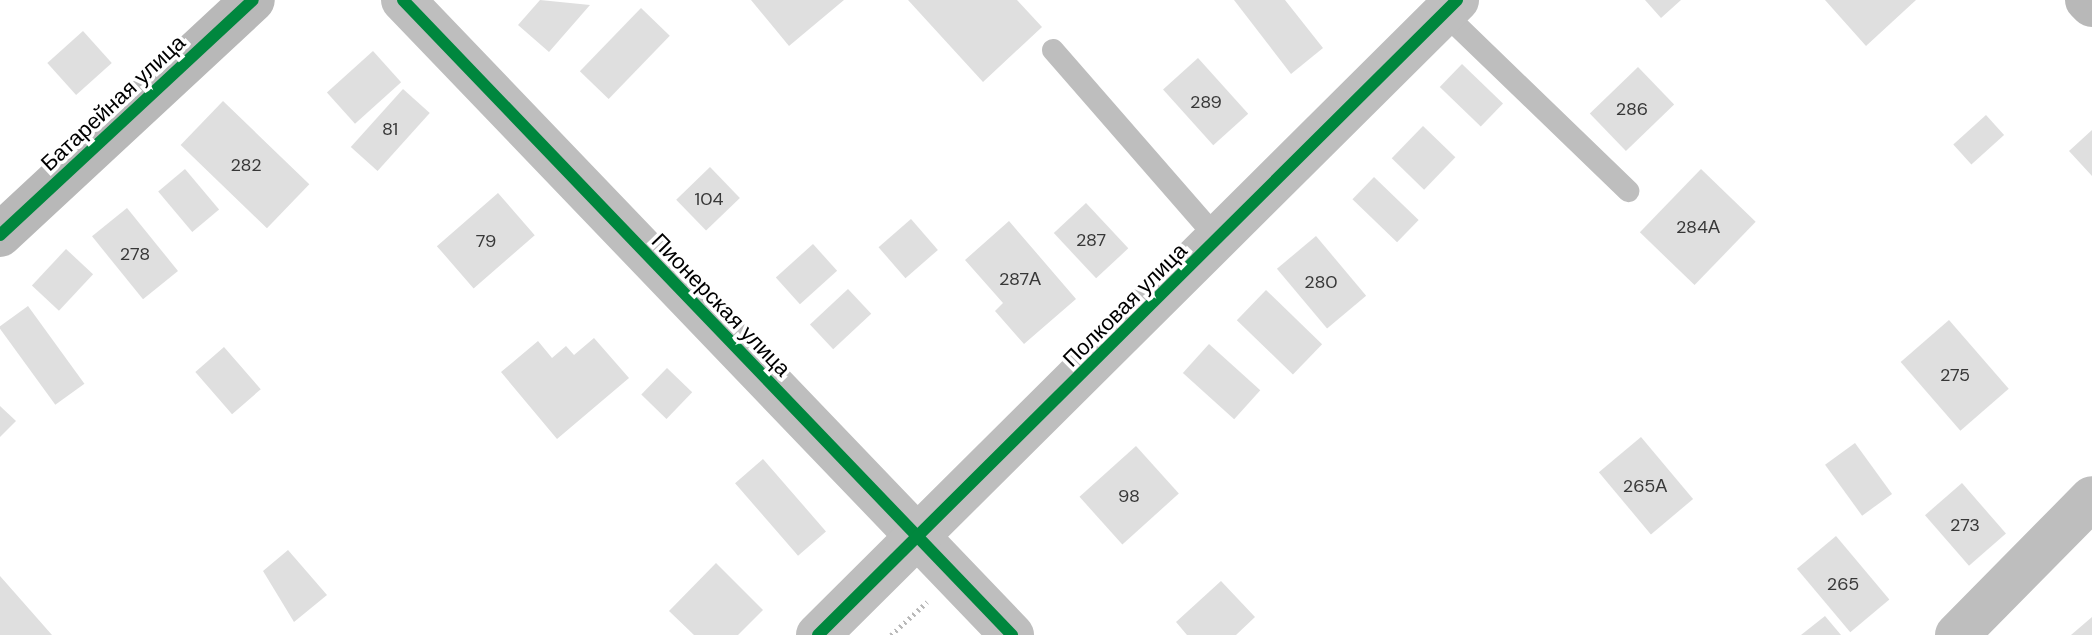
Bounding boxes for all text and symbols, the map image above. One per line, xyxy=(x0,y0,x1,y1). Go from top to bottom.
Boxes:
street label: Батарейная улица xyxy=(35,29,191,177)
house number: 289 xyxy=(1190,91,1222,113)
house number: 286 xyxy=(1616,98,1648,120)
house number: 81 xyxy=(382,118,398,140)
house number: 282 xyxy=(230,154,262,176)
house number: 104 xyxy=(695,188,723,210)
house number: 284А xyxy=(1676,216,1720,238)
street label: Пионерская улица xyxy=(646,228,796,382)
house number: 287 xyxy=(1076,229,1106,251)
house number: 79 xyxy=(476,230,496,252)
street label: Полковая улица xyxy=(1058,238,1192,372)
house number: 278 xyxy=(120,243,150,265)
house number: 287А xyxy=(999,268,1041,290)
house number: 280 xyxy=(1304,271,1338,293)
house number: 275 xyxy=(1940,364,1970,386)
house number: 265А xyxy=(1623,475,1667,497)
house number: 98 xyxy=(1118,485,1140,507)
house number: 273 xyxy=(1950,514,1980,536)
house number: 265 xyxy=(1827,573,1859,595)

